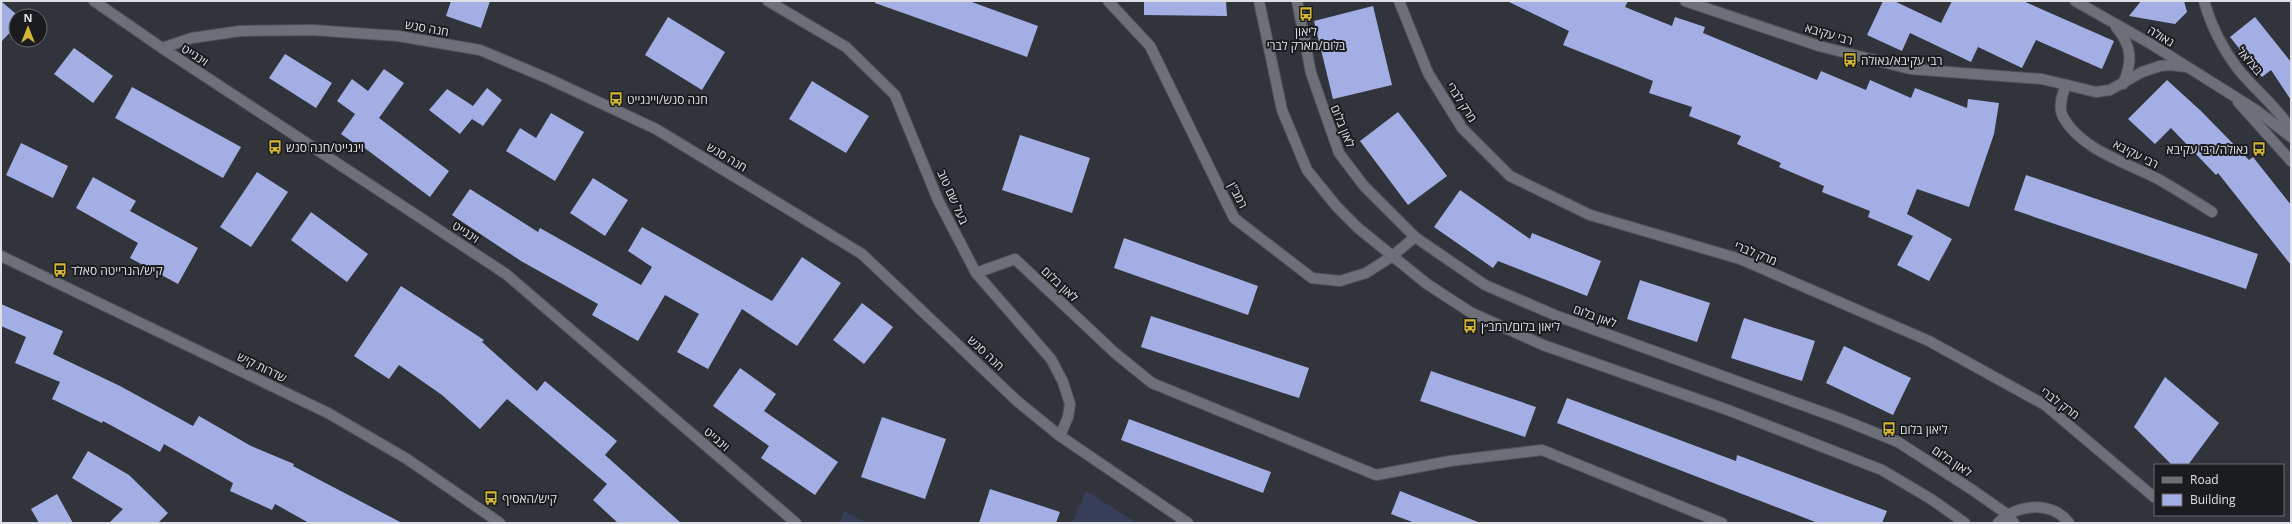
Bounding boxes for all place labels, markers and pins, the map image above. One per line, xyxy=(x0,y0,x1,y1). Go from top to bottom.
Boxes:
bus stop icon: ליאון בלום/מארק לברי xyxy=(1298,6,1314,22)
place label: ליאון בלום/מארק לברי xyxy=(1267,23,1346,54)
bus stop icon: רבי עקיבא/גאולה xyxy=(1842,52,1858,68)
place label: רבי עקיבא/גאולה xyxy=(1861,52,1942,69)
bus stop icon: חנה סנש/ויינגייט xyxy=(608,91,624,107)
place label: חנה סנש/ויינגייט xyxy=(627,91,708,108)
bus stop icon: וינגייט/חנה סנש xyxy=(267,139,283,155)
place label: וינגייט/חנה סנש xyxy=(286,139,364,156)
place label: גאולה/רבי עקיבא xyxy=(2167,141,2248,158)
bus stop icon: גאולה/רבי עקיבא xyxy=(2251,141,2267,157)
bus stop icon: קיש/הנרייטה סאלד xyxy=(52,262,68,278)
place label: קיש/הנרייטה סאלד xyxy=(71,262,163,279)
bus stop icon: ליאון בלום/רמב״ן xyxy=(1462,318,1478,334)
place label: ליאון בלום/רמב״ן xyxy=(1481,318,1560,335)
bus stop icon: ליאון בלום xyxy=(1881,421,1897,437)
place label: ליאון בלום xyxy=(1900,421,1948,438)
bus stop icon: קיש/האסיף xyxy=(483,490,499,506)
place label: קיש/האסיף xyxy=(502,490,557,507)

